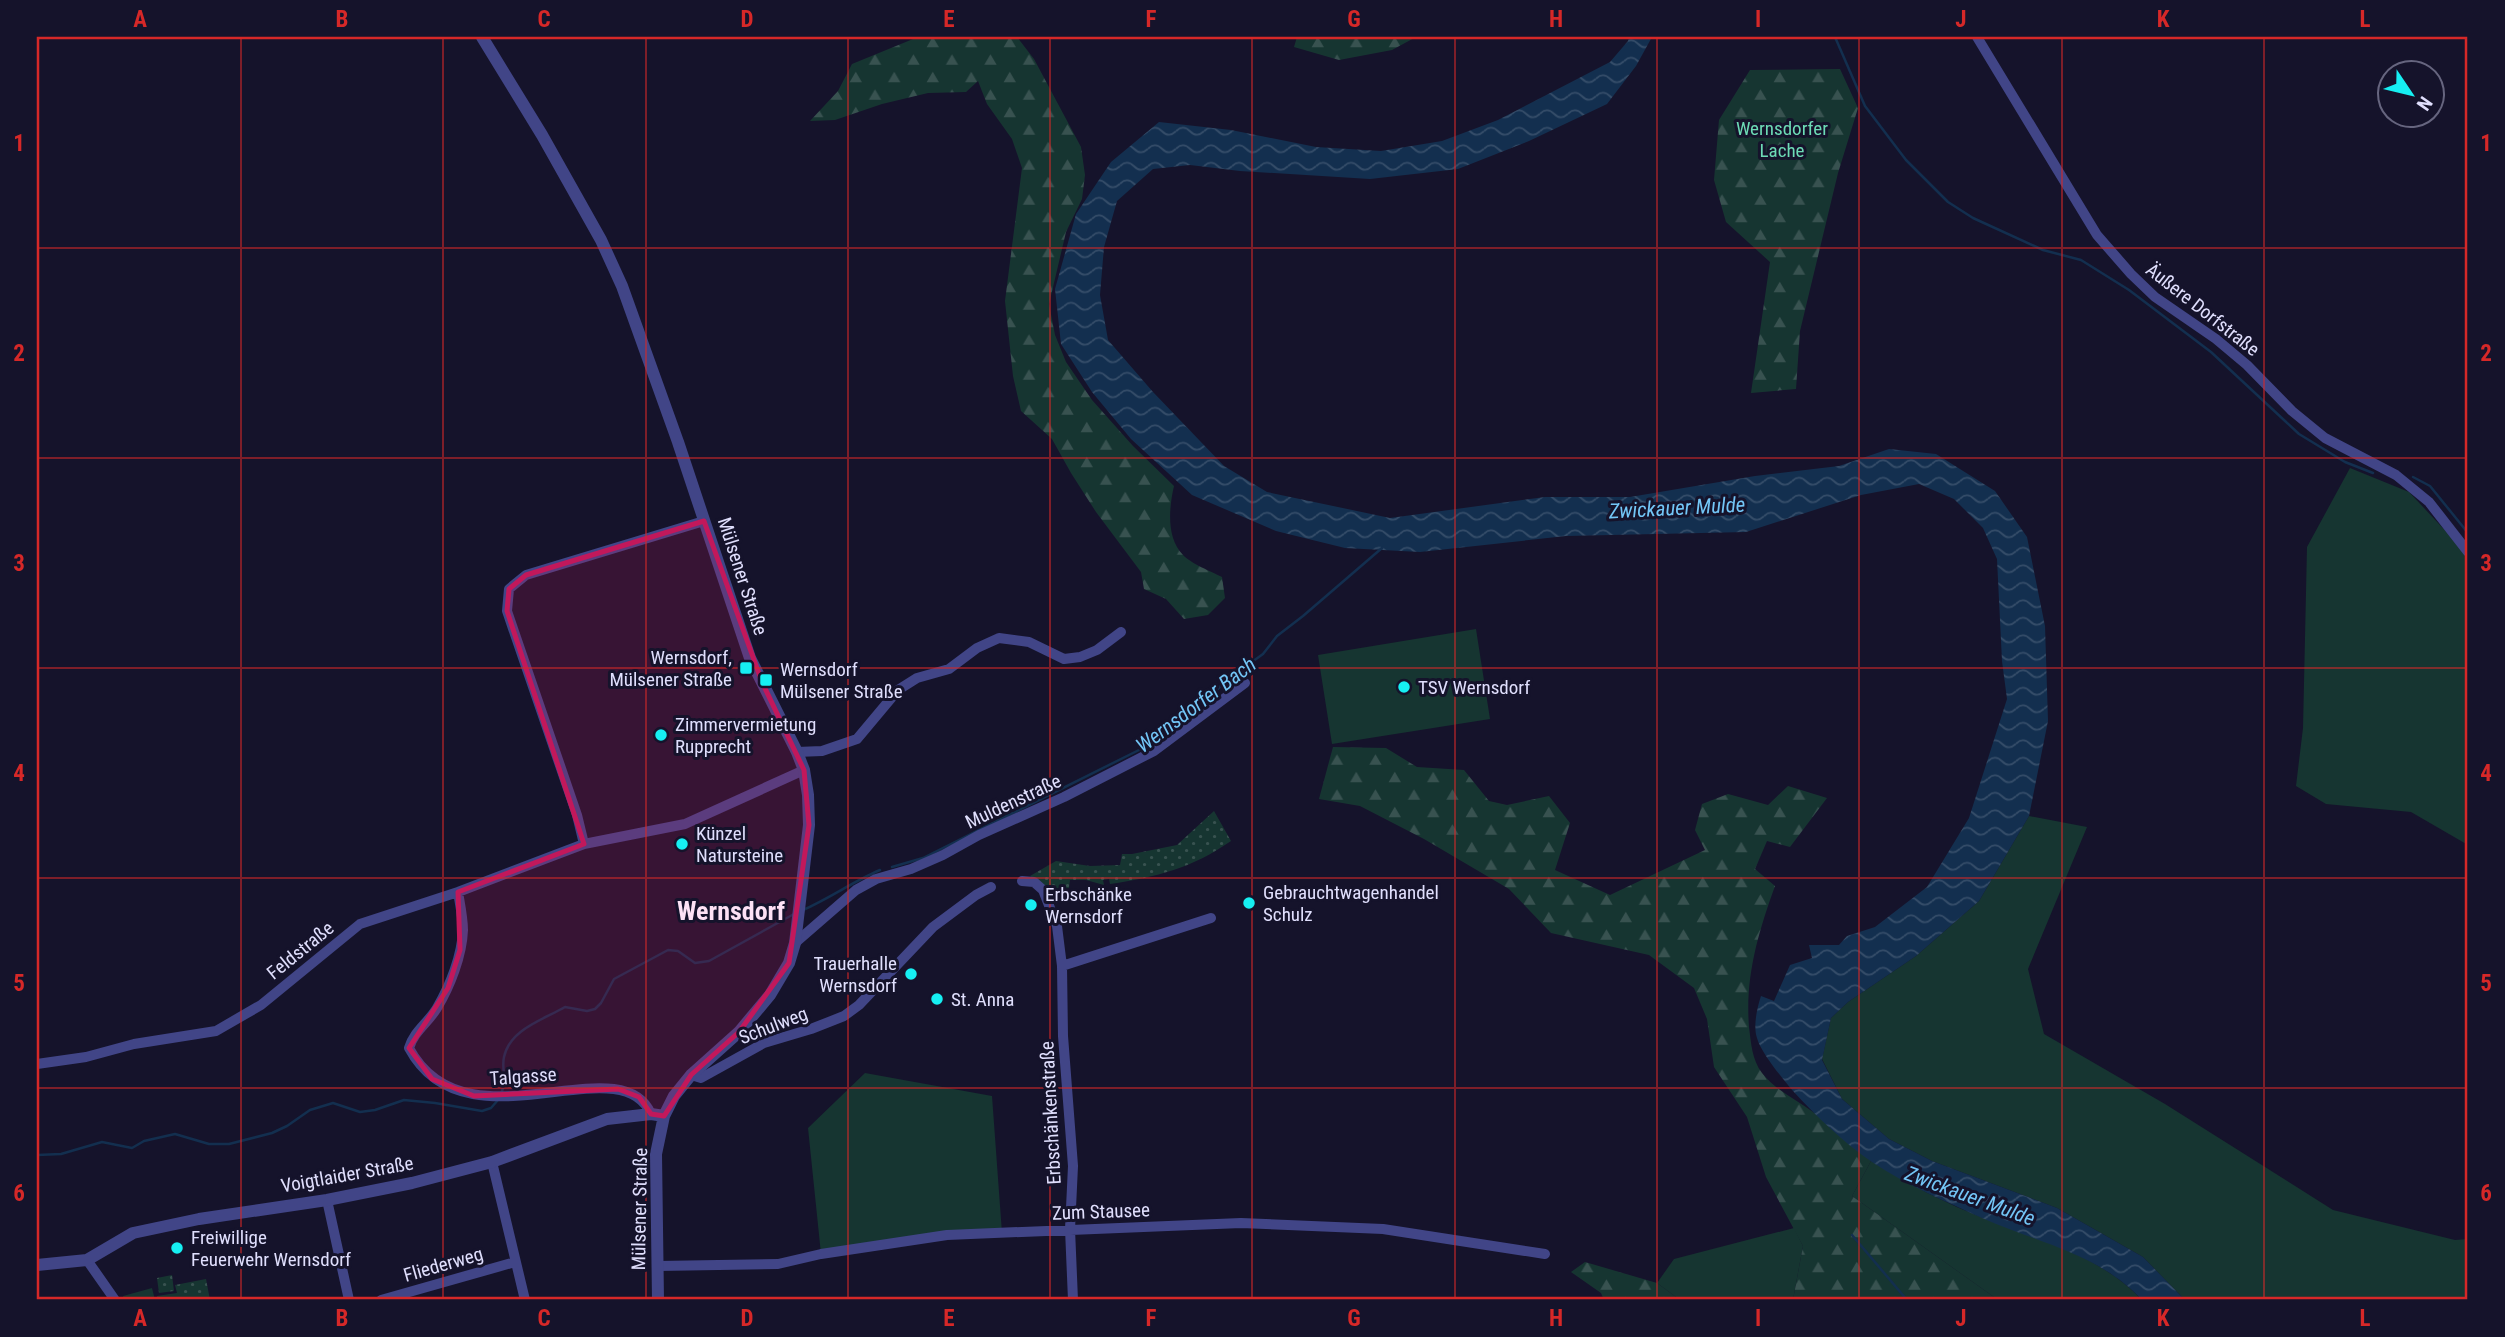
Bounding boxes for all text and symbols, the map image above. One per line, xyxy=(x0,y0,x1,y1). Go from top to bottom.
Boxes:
text: A xyxy=(133,6,147,33)
text: B xyxy=(336,6,348,33)
text: C xyxy=(537,6,551,33)
text: D xyxy=(741,6,754,33)
text: E xyxy=(943,6,955,33)
text: F xyxy=(1146,6,1157,33)
text: G xyxy=(1347,6,1361,33)
text: H xyxy=(1549,6,1563,33)
text: I xyxy=(1755,6,1761,33)
text: J xyxy=(1955,6,1967,33)
text: K xyxy=(2157,6,2170,33)
text: L xyxy=(2359,6,2371,33)
north arrow xyxy=(2376,60,2446,130)
text: N xyxy=(2412,92,2437,115)
park label: Wernsdorfer Lache xyxy=(1736,117,1828,162)
text: 1 xyxy=(13,130,25,157)
text: 1 xyxy=(2480,130,2492,157)
street label: Äußere Dorfstraße xyxy=(2141,258,2264,361)
text: 2 xyxy=(13,340,25,367)
text: 2 xyxy=(2480,340,2492,367)
water label: Zwickauer Mulde xyxy=(1607,492,1746,524)
street label: Mülsener Straße xyxy=(713,514,772,638)
text: 3 xyxy=(13,550,25,577)
text: 3 xyxy=(2480,550,2492,577)
place label: Wernsdorf, Mülsener Straße xyxy=(609,646,732,691)
water label: Wernsdorfer Bach xyxy=(1131,652,1261,758)
place label: Wernsdorf Mülsener Straße xyxy=(780,658,903,703)
marker: Wernsdorf, Mülsener Straße xyxy=(738,660,754,676)
marker: Wernsdorf Mülsener Straße xyxy=(758,672,774,688)
place label: TSV Wernsdorf xyxy=(1418,676,1530,699)
marker: TSV Wernsdorf xyxy=(1396,679,1412,695)
place label: Zimmervermietung Rupprecht xyxy=(675,713,816,758)
marker: Zimmervermietung Rupprecht xyxy=(653,727,669,743)
text: 4 xyxy=(13,760,25,787)
text: 4 xyxy=(2480,760,2492,787)
street label: Muldenstraße xyxy=(962,769,1065,834)
place label: Künzel Natursteine xyxy=(696,822,783,867)
marker: Künzel Natursteine xyxy=(674,836,690,852)
place label: Gebrauchtwagenhandel Schulz xyxy=(1263,881,1439,926)
place label: Erbschänke Wernsdorf xyxy=(1045,883,1132,928)
marker: Gebrauchtwagenhandel Schulz xyxy=(1241,895,1257,911)
district label: Wernsdorf xyxy=(677,896,785,926)
marker: Erbschänke Wernsdorf xyxy=(1023,897,1039,913)
street label: Feldstraße xyxy=(262,916,338,984)
place label: Trauerhalle Wernsdorf xyxy=(814,952,897,997)
marker: Trauerhalle Wernsdorf xyxy=(903,966,919,982)
text: 5 xyxy=(13,970,25,997)
text: 5 xyxy=(2480,970,2492,997)
place label: St. Anna xyxy=(951,988,1014,1011)
marker: St. Anna xyxy=(929,991,945,1007)
street label: Schulweg xyxy=(735,1002,811,1049)
street label: Erbschänkenstraße xyxy=(1035,1041,1066,1185)
street label: Talgasse xyxy=(489,1063,557,1090)
street label: Mülsener Straße xyxy=(627,1147,652,1270)
street label: Voigtlaider Straße xyxy=(279,1151,415,1197)
water label: Zwickauer Mulde xyxy=(1901,1161,2038,1231)
text: 6 xyxy=(13,1180,25,1207)
text: 6 xyxy=(2480,1180,2492,1207)
street label: Zum Stausee xyxy=(1052,1198,1150,1225)
place label: Freiwillige Feuerwehr Wernsdorf xyxy=(191,1226,351,1271)
marker: Freiwillige Feuerwehr Wernsdorf xyxy=(169,1240,185,1256)
street label: Fliederweg xyxy=(401,1242,486,1287)
text: A xyxy=(133,1305,147,1332)
text: B xyxy=(336,1305,348,1332)
text: C xyxy=(537,1305,551,1332)
text: D xyxy=(741,1305,754,1332)
text: E xyxy=(943,1305,955,1332)
text: F xyxy=(1146,1305,1157,1332)
text: G xyxy=(1347,1305,1361,1332)
text: H xyxy=(1549,1305,1563,1332)
text: I xyxy=(1755,1305,1761,1332)
text: J xyxy=(1955,1305,1967,1332)
text: K xyxy=(2157,1305,2170,1332)
text: L xyxy=(2359,1305,2371,1332)

